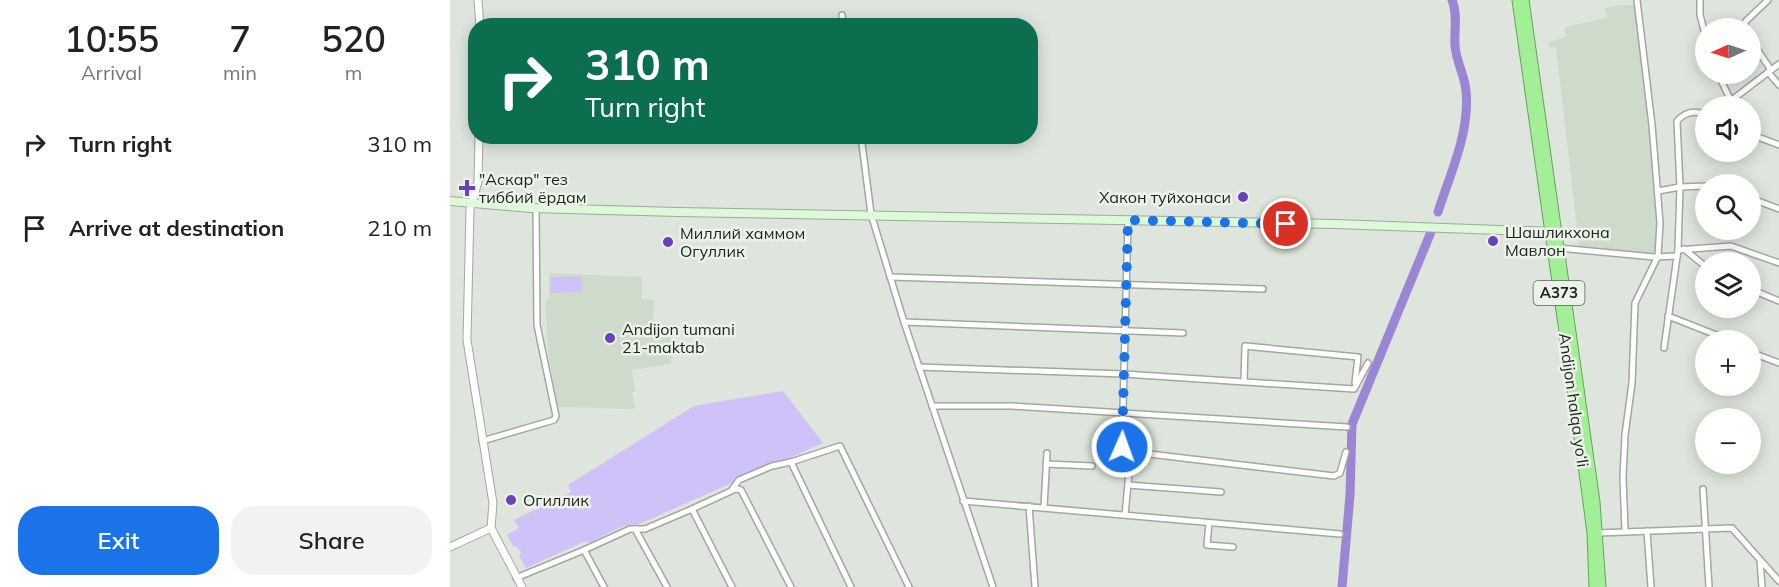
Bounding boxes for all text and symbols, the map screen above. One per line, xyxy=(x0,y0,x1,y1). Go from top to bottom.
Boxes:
text: 10:55 xyxy=(64,16,159,61)
text: 7 xyxy=(229,16,251,61)
text: 520 xyxy=(321,16,386,61)
north arrow xyxy=(1695,18,1761,84)
map controls xyxy=(1695,18,1761,474)
text: 310 m xyxy=(585,38,710,91)
icon: right xyxy=(486,42,564,120)
text: Arrival xyxy=(81,60,142,85)
text: min xyxy=(223,60,257,85)
text: m xyxy=(345,60,362,85)
text: Turn right xyxy=(585,90,705,124)
button: sound xyxy=(1695,96,1761,162)
icon: right xyxy=(18,128,51,161)
text: Turn right xyxy=(69,130,172,158)
text: 310 m xyxy=(367,130,432,158)
place label: "Аскар" тез тиббий ёрдам xyxy=(479,169,587,207)
button: search xyxy=(1695,174,1761,240)
marker: "Аскар" тез тиббий ёрдам xyxy=(460,181,474,195)
place label: Хакон туйхонаси xyxy=(1099,187,1231,207)
marker: Хакон туйхонаси xyxy=(1236,190,1250,204)
pin xyxy=(1260,198,1311,249)
icon: arrive xyxy=(1269,207,1302,240)
icon: arrive xyxy=(18,212,51,245)
text: Arrive at destination xyxy=(69,214,284,242)
text: 210 m xyxy=(367,214,432,242)
place label: Шашликхона Мавлон xyxy=(1505,222,1610,260)
place label: Миллий хаммом Огуллик xyxy=(680,223,805,261)
marker: Шашликхона Мавлон xyxy=(1486,234,1500,248)
marker: Миллий хаммом Огуллик xyxy=(661,235,675,249)
button: layers xyxy=(1695,252,1761,318)
road number: A373 xyxy=(1534,281,1584,305)
place label: Andijon tumani 21-maktab xyxy=(622,319,735,357)
button: + xyxy=(1695,330,1761,396)
marker: Andijon tumani 21-maktab xyxy=(603,331,617,345)
street label: Andijon halqa yo‘li xyxy=(1555,332,1593,468)
button: − xyxy=(1695,408,1761,474)
position arrow xyxy=(1090,415,1154,479)
place label: Огиллик xyxy=(523,490,589,510)
marker: Огиллик xyxy=(504,493,518,507)
button: Exit xyxy=(18,506,219,575)
button: Share xyxy=(231,506,432,575)

